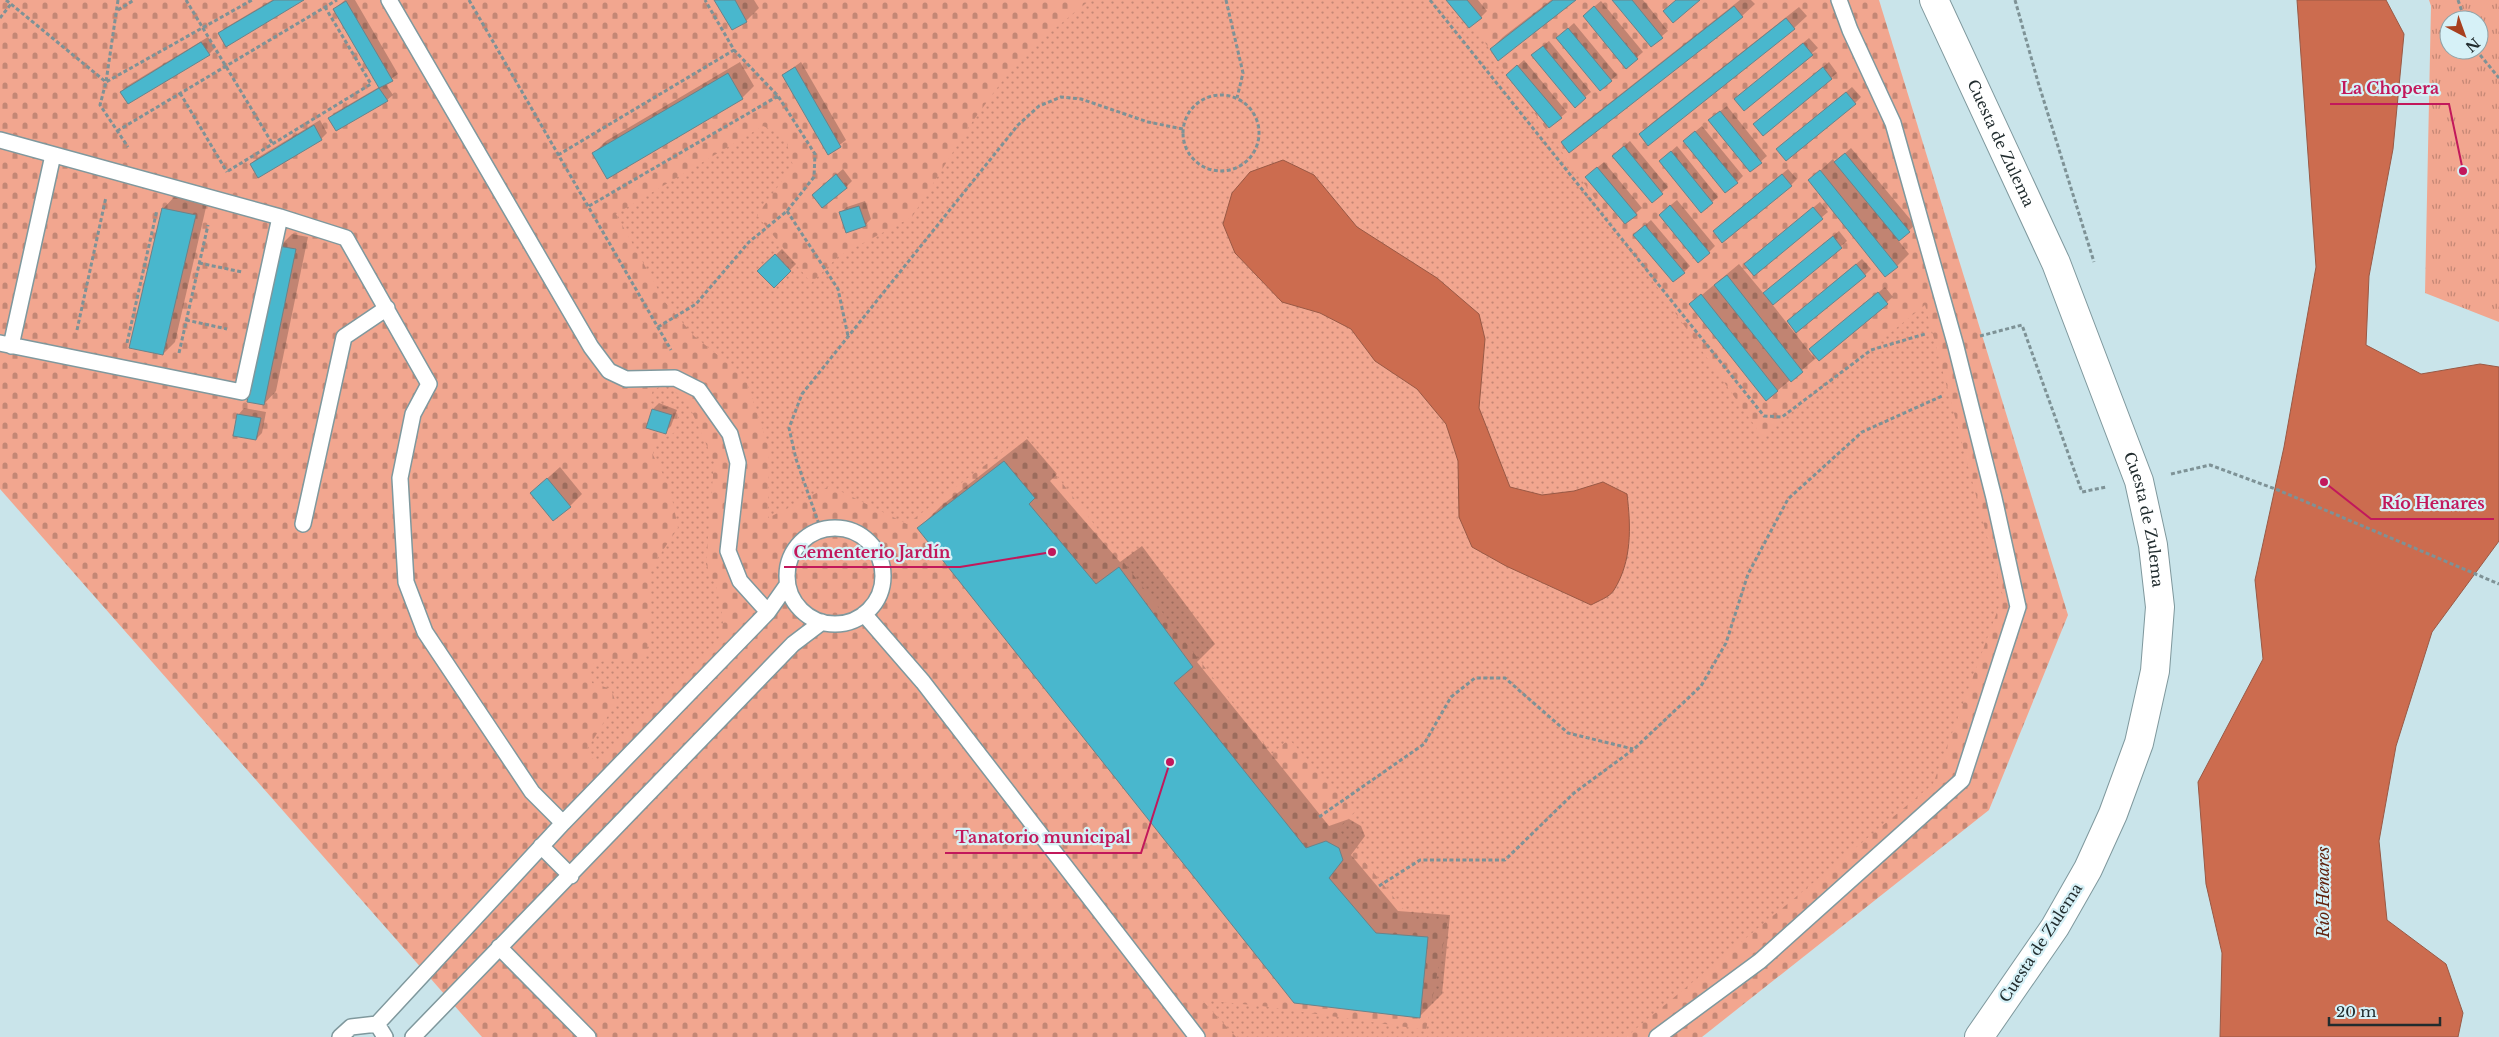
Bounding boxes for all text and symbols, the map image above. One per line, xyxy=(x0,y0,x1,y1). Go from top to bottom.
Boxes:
north arrow xyxy=(2439,10,2489,60)
text: N xyxy=(2462,34,2483,56)
callout: La Chopera xyxy=(2330,73,2449,104)
street label: Cuesta de Zulema xyxy=(1963,76,2039,210)
text: La Chopera xyxy=(2341,78,2439,98)
street label: Cuesta de Zulema xyxy=(2120,449,2168,589)
callout: Río Henares xyxy=(2371,488,2494,519)
text: Río Henares xyxy=(2381,493,2485,513)
callout: Cementerio Jardín xyxy=(784,536,960,567)
text: Cementerio Jardín xyxy=(794,542,951,562)
callout: Tanatorio municipal xyxy=(945,822,1141,853)
text: Tanatorio municipal xyxy=(955,827,1131,847)
water label: Río Henares xyxy=(2313,846,2333,939)
street label: Cuesta de Zulema xyxy=(1995,879,2086,1006)
scale bar xyxy=(2329,994,2440,1026)
text: 20 m xyxy=(2336,1002,2376,1021)

